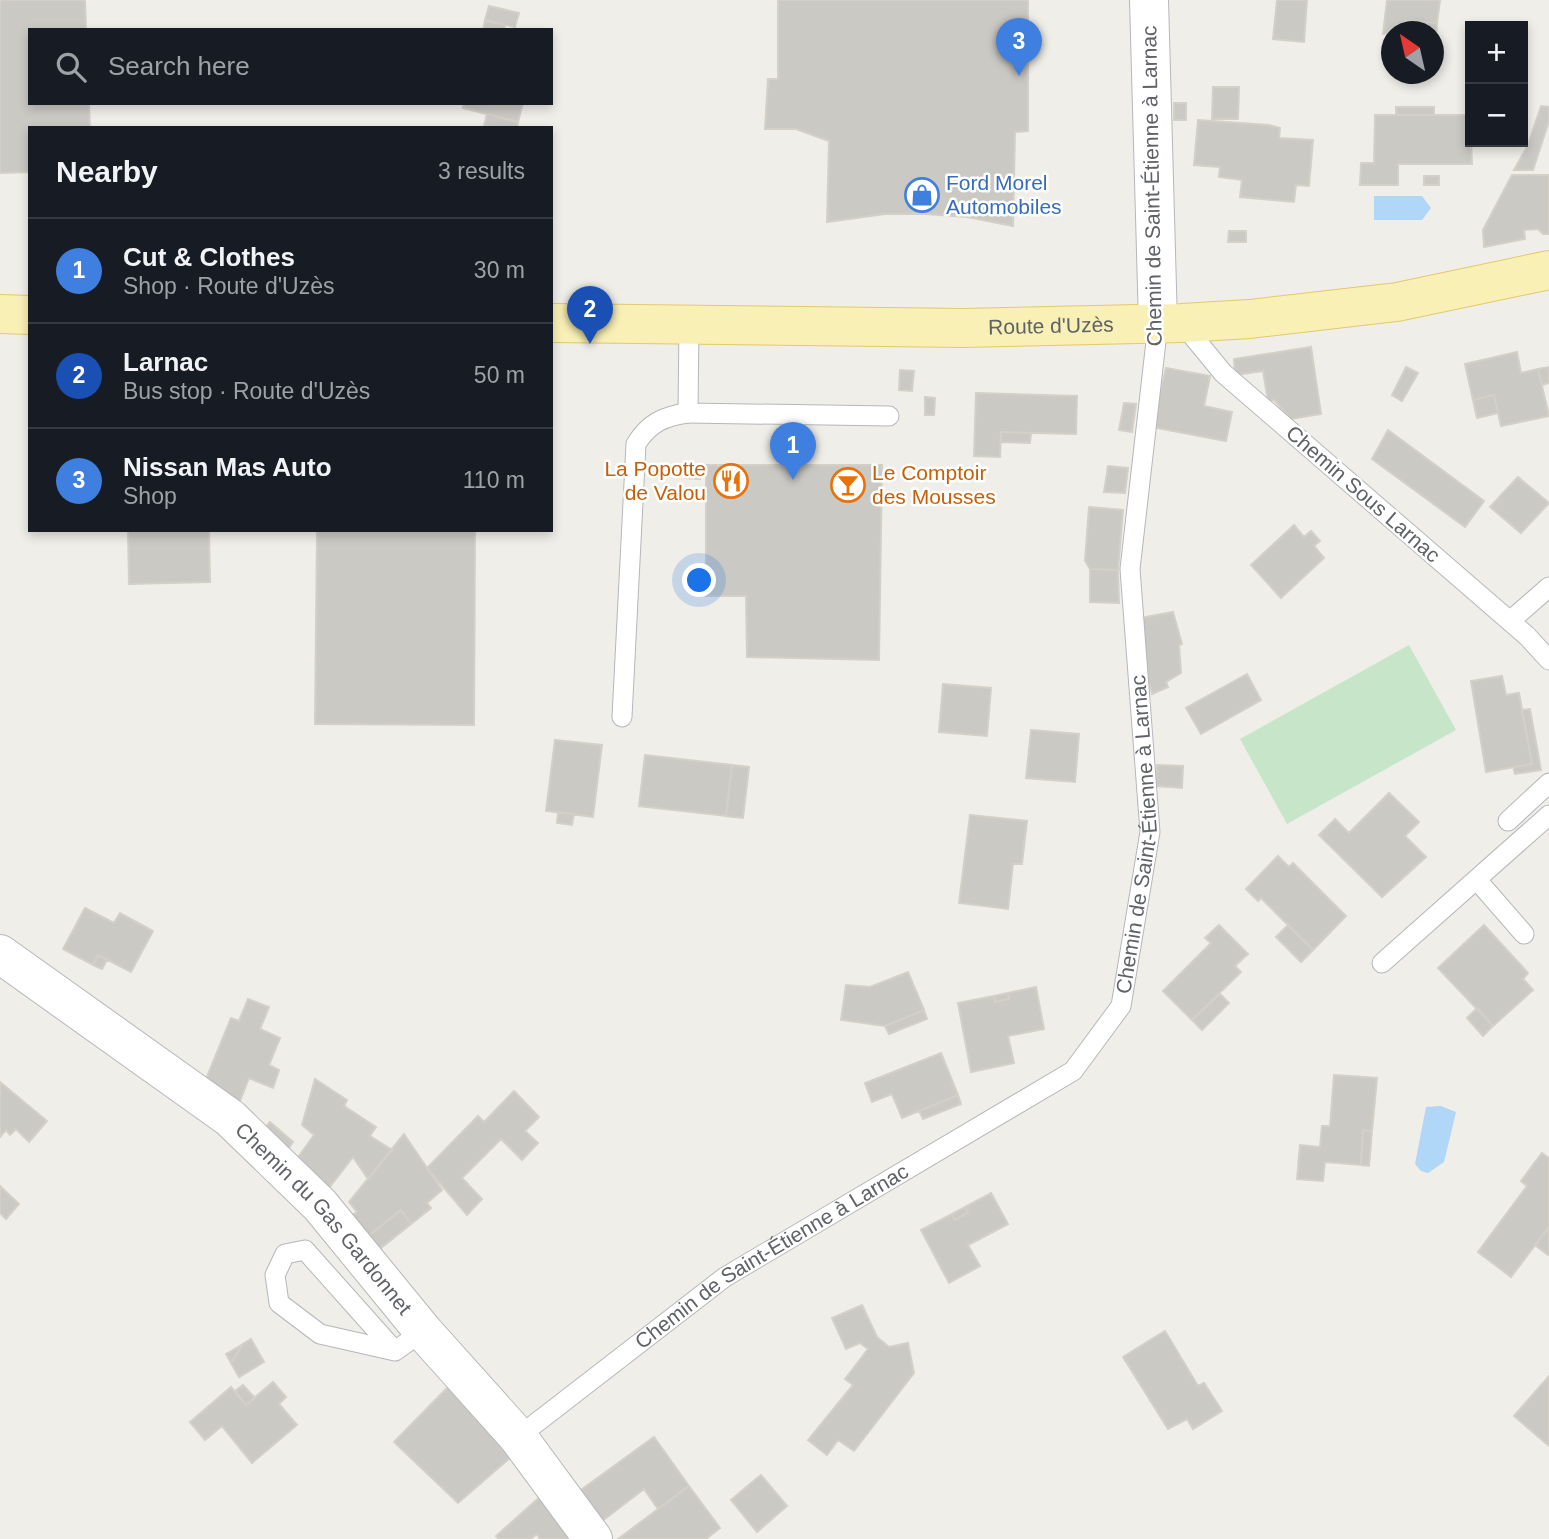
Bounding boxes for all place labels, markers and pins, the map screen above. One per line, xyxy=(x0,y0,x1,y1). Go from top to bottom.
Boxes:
pin: 3 xyxy=(996,18,1042,76)
place label: Ford Morel Automobiles xyxy=(946,171,1062,218)
shop icon: Ford Morel Automobiles xyxy=(903,176,941,214)
pin: 2 xyxy=(567,286,613,344)
pin: 1 xyxy=(770,422,816,480)
place label: La Popotte de Valou xyxy=(604,457,706,504)
place label: Le Comptoir des Mousses xyxy=(872,461,996,508)
restaurant icon: La Popotte de Valou xyxy=(712,462,750,500)
bar icon: Le Comptoir des Mousses xyxy=(829,466,867,504)

